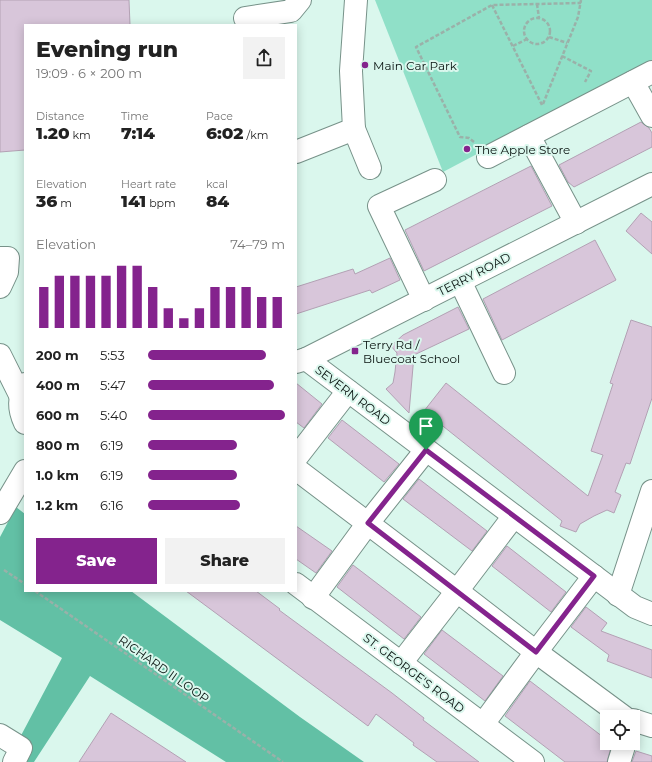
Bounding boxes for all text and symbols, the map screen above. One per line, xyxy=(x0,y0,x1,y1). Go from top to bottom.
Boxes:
text: Evening run xyxy=(36,36,178,63)
button: share xyxy=(243,37,285,79)
place label: Main Car Park xyxy=(373,58,458,73)
marker: Main Car Park xyxy=(360,60,370,70)
text: 19:09 · 6 × 200 m xyxy=(36,65,142,81)
text: Distance xyxy=(36,109,84,123)
text: Time xyxy=(121,109,149,123)
text: Pace xyxy=(206,109,233,123)
text: 1.20 xyxy=(36,123,70,143)
text: 7:14 xyxy=(121,123,155,143)
text: 6:02 xyxy=(206,123,244,143)
text: km xyxy=(70,128,91,142)
text: /km xyxy=(244,128,268,142)
place label: The Apple Store xyxy=(475,142,570,157)
marker: The Apple Store xyxy=(462,144,472,154)
text: Elevation xyxy=(36,177,87,191)
text: Heart rate xyxy=(121,177,176,191)
text: kcal xyxy=(206,177,228,191)
text: 36 xyxy=(36,191,57,211)
text: 141 xyxy=(121,191,146,211)
text: 84 xyxy=(206,191,229,211)
text: m xyxy=(57,196,72,210)
text: bpm xyxy=(146,196,176,210)
text: Elevation xyxy=(36,236,96,252)
text: 74–79 m xyxy=(230,236,285,252)
street label: TERRY ROAD xyxy=(435,249,513,299)
place label: Terry Rd / Bluecoat School xyxy=(363,337,460,366)
marker: Terry Rd / Bluecoat School xyxy=(350,346,360,356)
text: 200 m xyxy=(36,347,79,363)
text: 5:53 xyxy=(100,347,125,363)
street label: SEVERN ROAD xyxy=(312,362,394,428)
text: 400 m xyxy=(36,377,80,393)
text: 5:47 xyxy=(100,377,126,393)
text: 600 m xyxy=(36,407,79,423)
text: 5:40 xyxy=(100,407,127,423)
pin xyxy=(409,409,443,450)
icon: arrive xyxy=(415,415,437,437)
text: 800 m xyxy=(36,437,80,453)
text: 6:19 xyxy=(100,437,123,453)
text: 1.0 km xyxy=(36,467,79,483)
text: 6:19 xyxy=(100,467,123,483)
text: 1.2 km xyxy=(36,497,78,513)
text: 6:16 xyxy=(100,497,123,513)
button: Save xyxy=(36,538,157,584)
button: Share xyxy=(165,538,285,584)
street label: ST. GEORGE'S ROAD xyxy=(360,630,468,716)
street label: RICHARD II LOOP xyxy=(116,632,212,706)
map controls xyxy=(600,710,640,750)
button: locate xyxy=(600,710,640,750)

